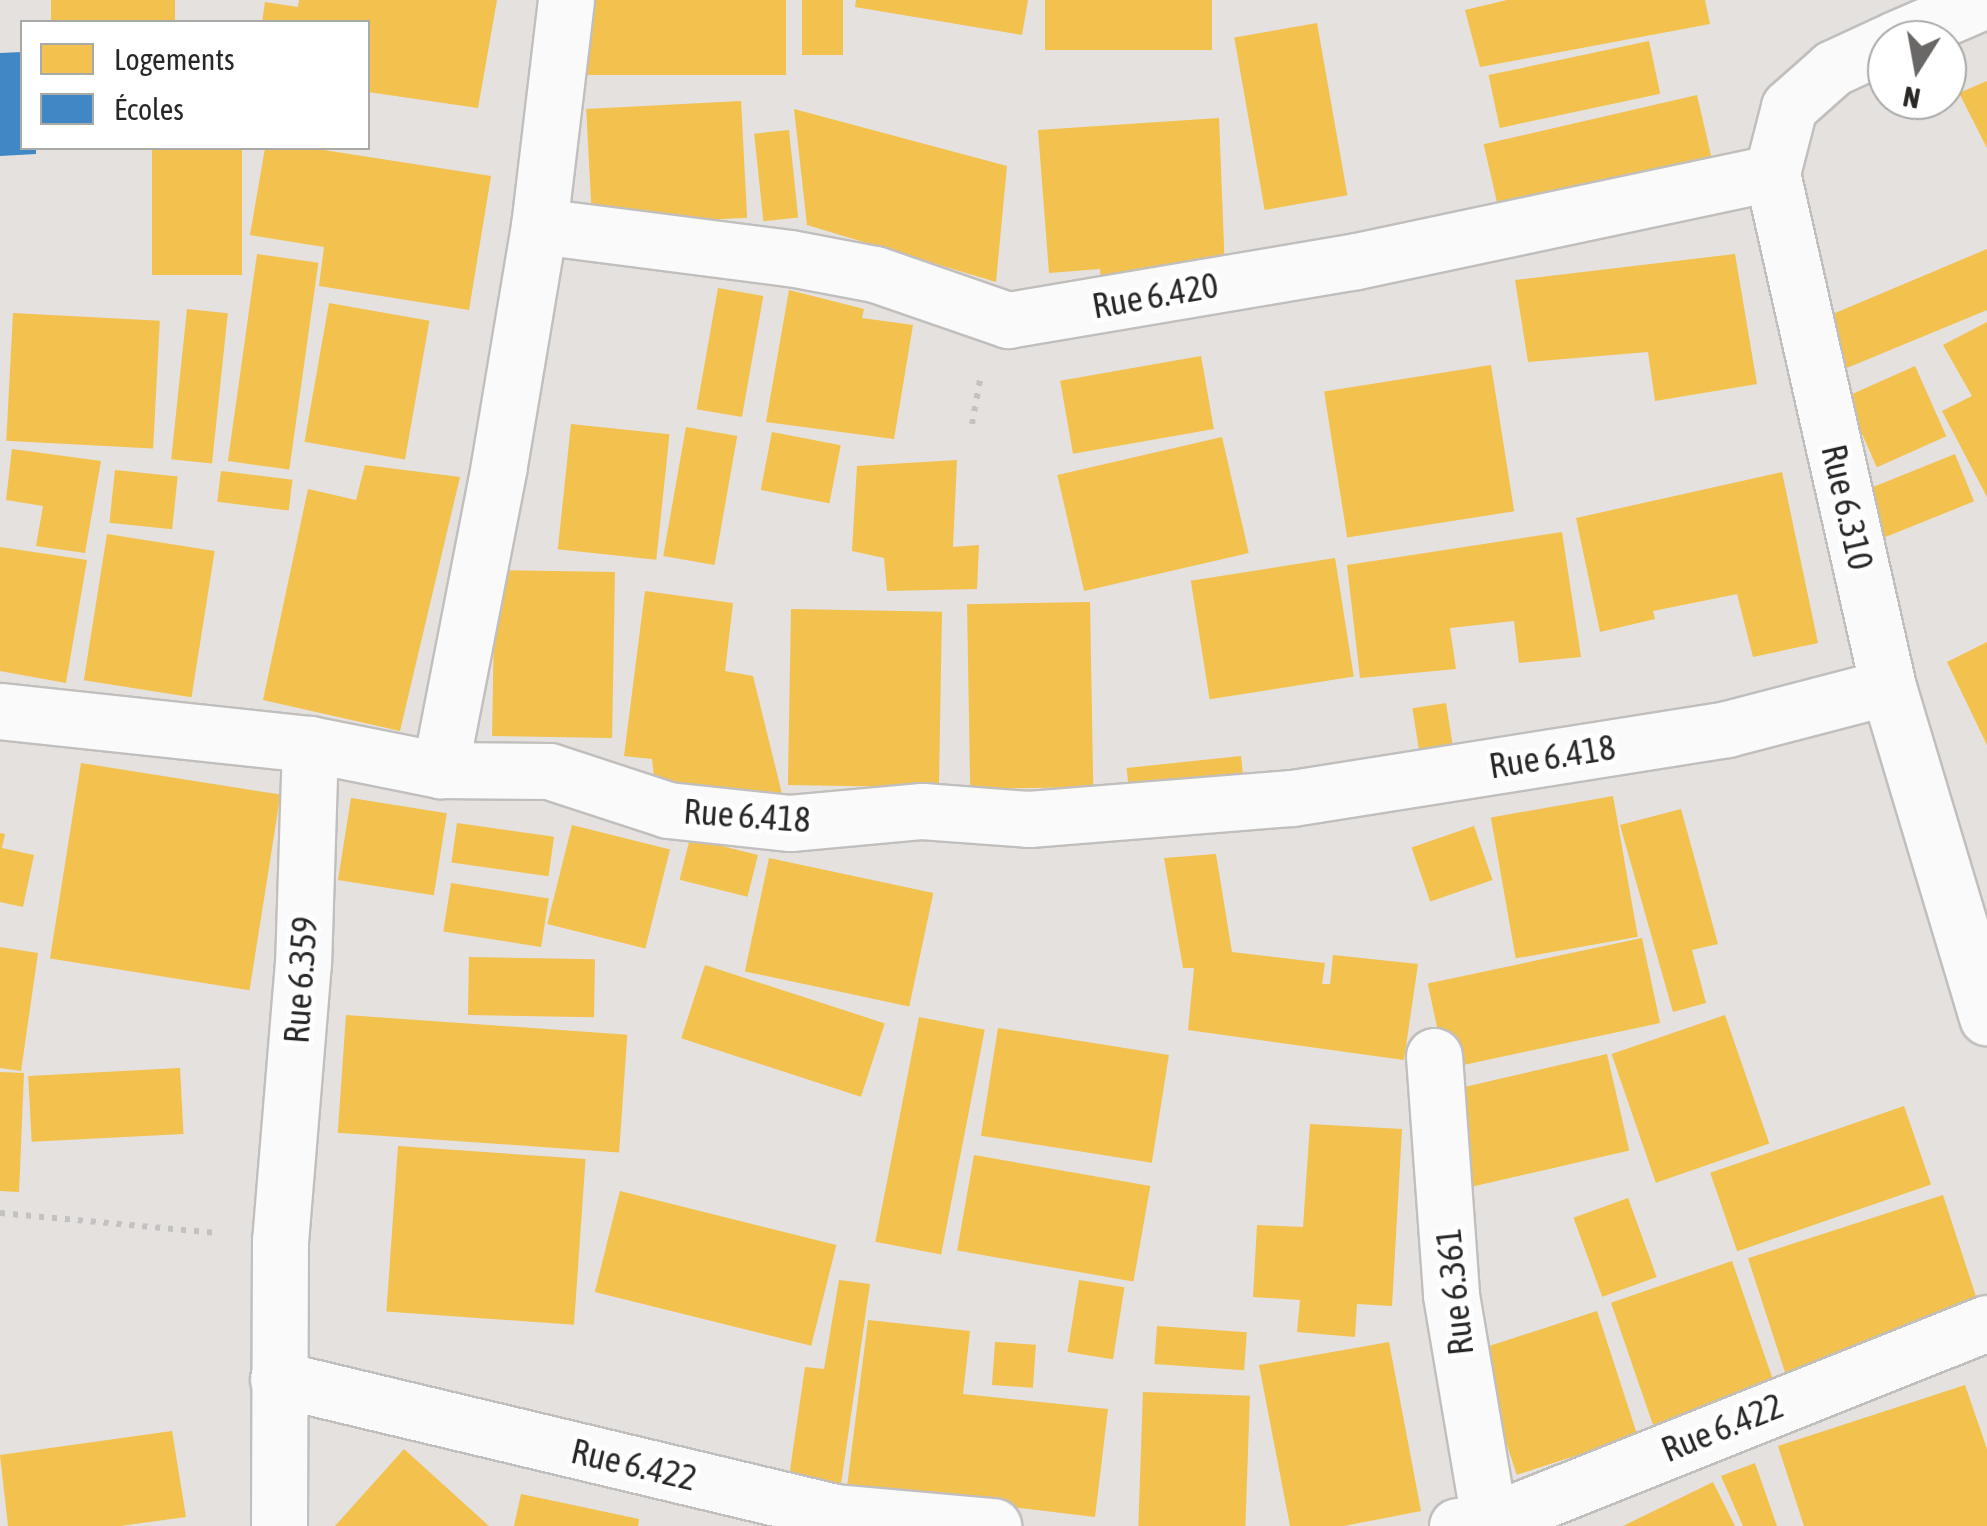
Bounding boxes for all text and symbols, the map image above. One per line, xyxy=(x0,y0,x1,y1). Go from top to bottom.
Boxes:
legend xyxy=(20,20,370,150)
north arrow xyxy=(1867,20,1967,120)
text: Logements xyxy=(114,42,235,76)
text: N xyxy=(1900,80,1923,115)
text: Écoles xyxy=(114,92,184,126)
street label: Rue 6.420 xyxy=(1089,263,1221,327)
street label: Rue 6.310 xyxy=(1813,440,1883,574)
street label: Rue 6.418 xyxy=(1486,725,1618,787)
street label: Rue 6.418 xyxy=(682,790,812,840)
street label: Rue 6.359 xyxy=(275,915,325,1045)
street label: Rue 6.361 xyxy=(1426,1227,1482,1357)
street label: Rue 6.422 xyxy=(1655,1384,1789,1470)
street label: Rue 6.422 xyxy=(567,1429,701,1499)

